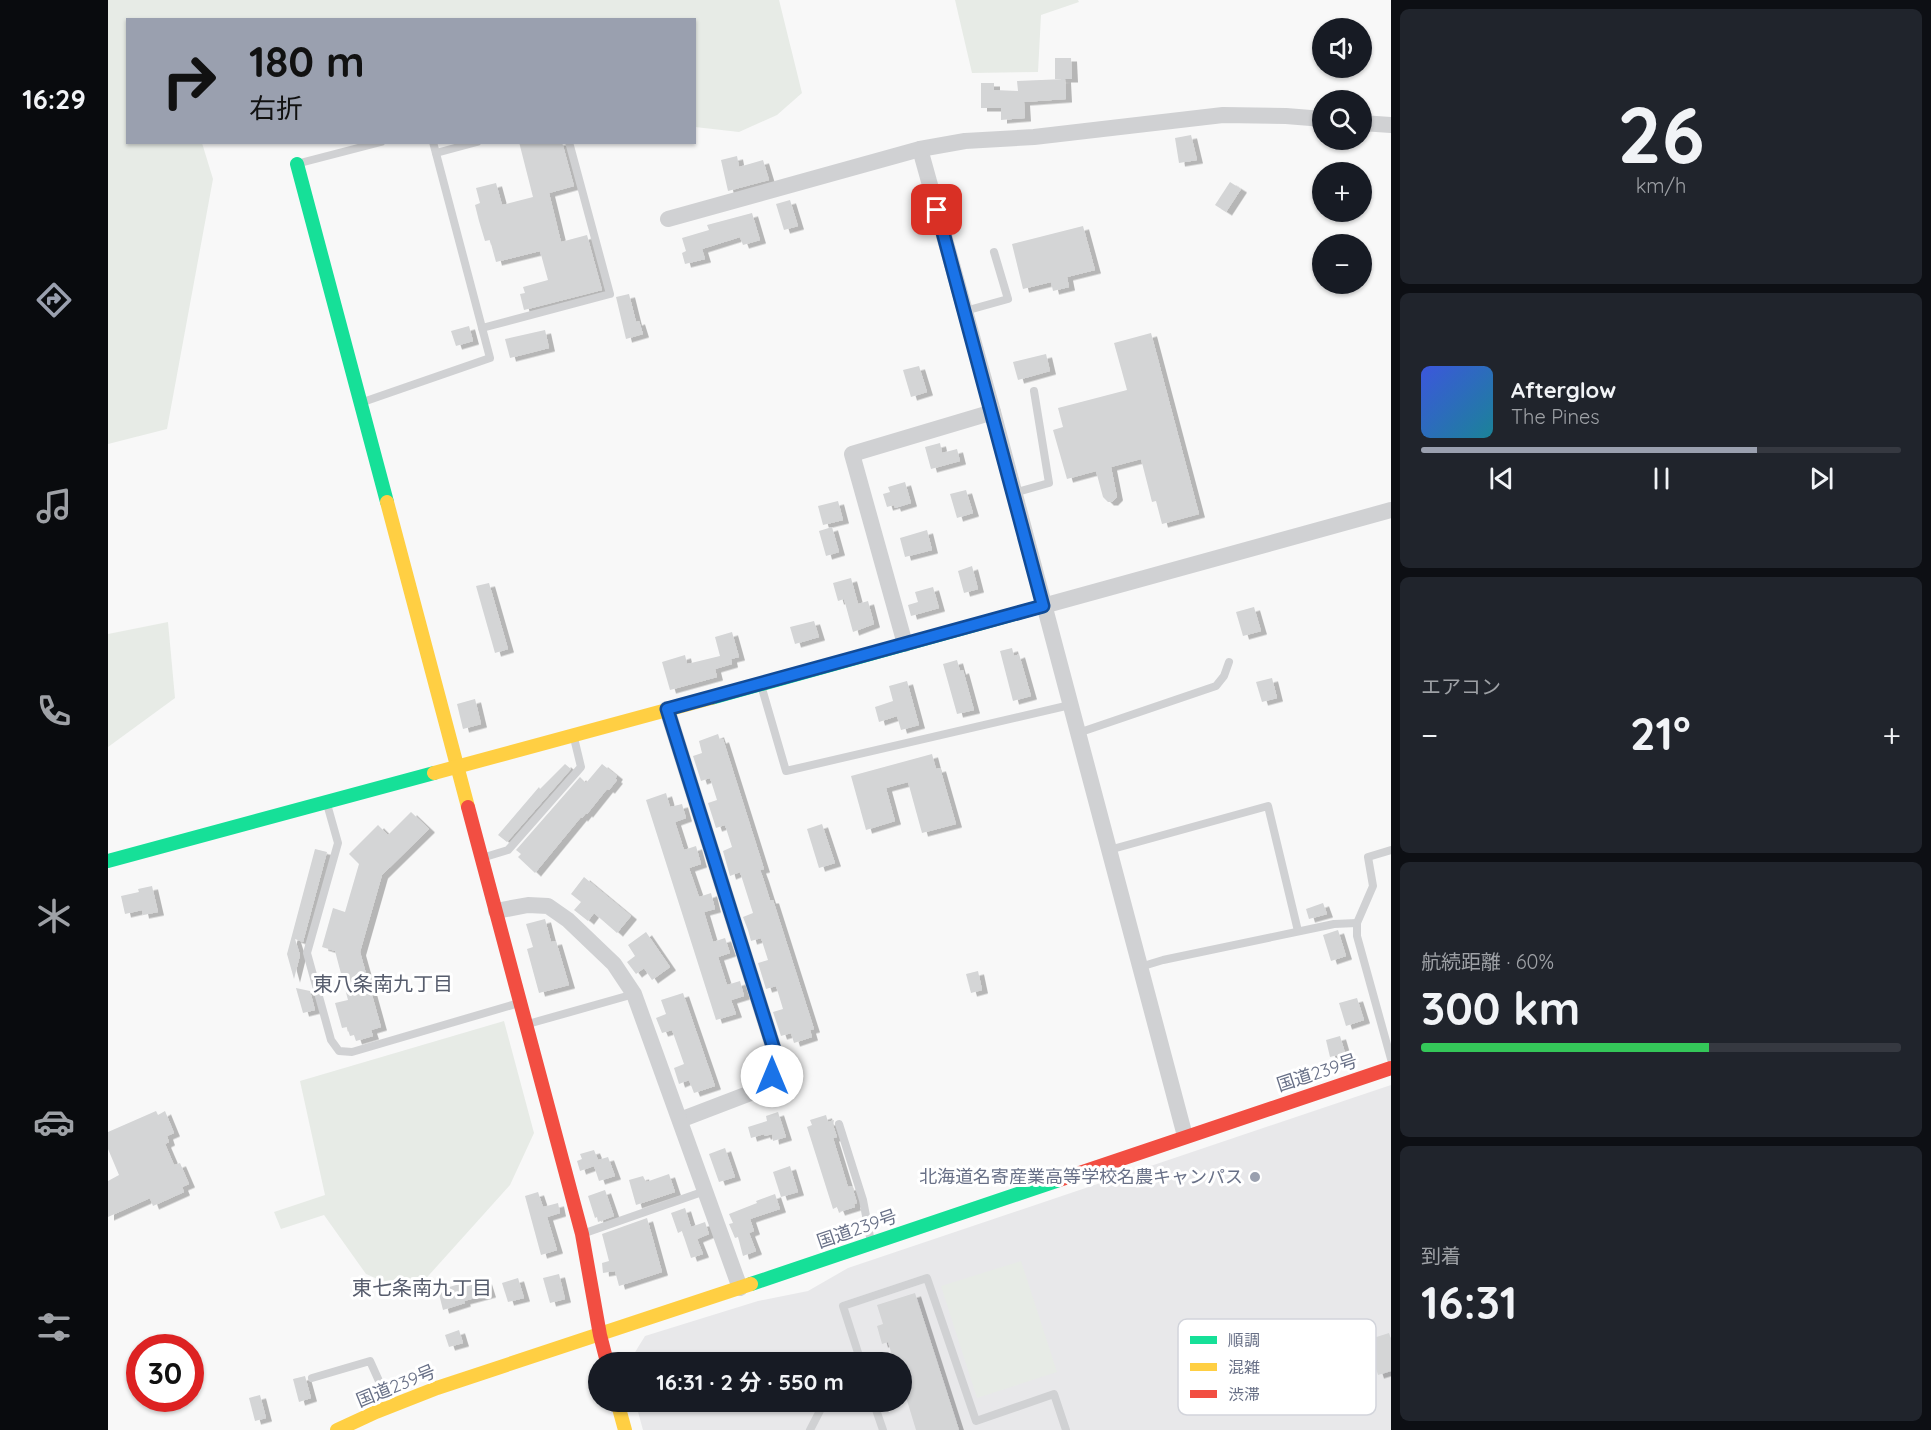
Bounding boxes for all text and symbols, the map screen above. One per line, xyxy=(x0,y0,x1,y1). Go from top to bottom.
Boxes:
map controls xyxy=(1312,18,1372,294)
button: sound xyxy=(1312,18,1372,78)
text: 180 m xyxy=(249,35,365,88)
icon: right xyxy=(150,42,228,120)
text: 16:29 xyxy=(22,82,86,116)
text: 26 xyxy=(1617,85,1705,183)
button: search xyxy=(1312,90,1372,150)
text: 右折 xyxy=(249,91,303,125)
button: + xyxy=(1312,162,1372,222)
text: km/h xyxy=(1636,173,1686,198)
pin xyxy=(911,184,962,235)
icon: arrive xyxy=(920,193,953,226)
button: − xyxy=(1312,234,1372,294)
icon: directions xyxy=(33,279,75,321)
text: Afterglow xyxy=(1511,376,1616,404)
text: The Pines xyxy=(1511,404,1600,429)
icon: previous xyxy=(1485,462,1518,495)
icon: pause xyxy=(1645,462,1678,495)
icon: next xyxy=(1805,462,1838,495)
icon: music xyxy=(33,485,75,527)
text: エアコン xyxy=(1421,674,1501,699)
icon: phone xyxy=(33,690,75,732)
text: 21° xyxy=(1630,705,1691,761)
text: − xyxy=(1421,714,1438,755)
text: + xyxy=(1882,714,1901,755)
icon: climate xyxy=(33,895,75,937)
text: 航続距離 · 60% xyxy=(1421,949,1554,974)
district label: 東八条南九丁目 xyxy=(313,971,453,996)
text: 300 km xyxy=(1421,980,1580,1036)
position arrow xyxy=(740,1044,804,1108)
street label: 国道239号 xyxy=(1274,1049,1360,1096)
icon: car xyxy=(33,1101,75,1143)
place label: 北海道名寄産業高等学校名農キャンパス xyxy=(919,1165,1243,1188)
marker: 北海道名寄産業高等学校名農キャンパス xyxy=(1248,1170,1262,1184)
street label: 国道239号 xyxy=(814,1204,900,1253)
text: 到着 xyxy=(1421,1243,1461,1268)
text: 16:31 xyxy=(1421,1274,1517,1330)
district label: 東七条南九丁目 xyxy=(352,1275,492,1300)
icon: filters xyxy=(33,1306,75,1348)
legend xyxy=(1178,1319,1376,1415)
text: 順調 xyxy=(1228,1330,1260,1350)
speed limit sign: 30 xyxy=(126,1334,204,1412)
text: 混雑 xyxy=(1228,1357,1260,1377)
street label: 国道239号 xyxy=(353,1359,439,1412)
text: 16:31 · 2 分 · 550 m xyxy=(656,1368,844,1396)
text: 渋滞 xyxy=(1228,1384,1260,1404)

